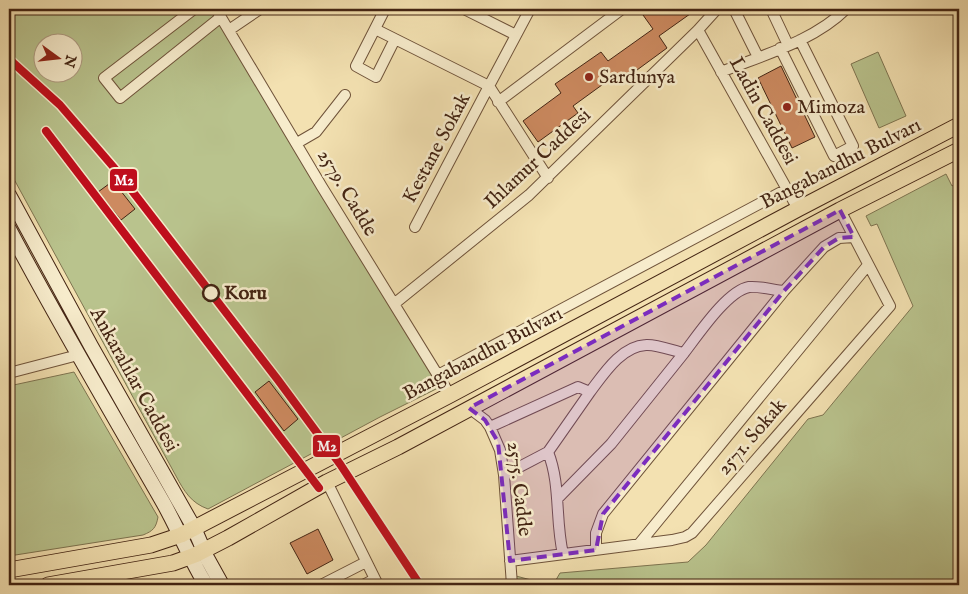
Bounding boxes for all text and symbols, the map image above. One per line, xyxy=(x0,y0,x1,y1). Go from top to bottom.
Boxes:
north arrow xyxy=(32,32,82,82)
text: N xyxy=(59,52,80,69)
street label: Ladin Caddesi xyxy=(723,53,803,169)
place label: Sardunya xyxy=(599,65,675,90)
marker: Sardunya xyxy=(583,71,595,83)
street label: Kestane Sokak xyxy=(397,88,477,207)
place label: Mimoza xyxy=(797,95,866,120)
marker: Mimoza xyxy=(781,101,793,113)
street label: Ihlamur Caddesi xyxy=(480,103,596,215)
street label: Bangabandhu Bulvarı xyxy=(757,113,925,215)
street label: 2579. Cadde xyxy=(311,145,383,241)
line badge: M2 xyxy=(109,168,138,192)
text: M2 xyxy=(114,172,134,190)
place label: Koru xyxy=(224,281,267,306)
marker: Koru xyxy=(202,284,220,302)
street label: Bangabandhu Bulvarı xyxy=(399,301,567,407)
street label: Ankaralılar Caddesi xyxy=(83,302,184,457)
street label: 2571. Sokak xyxy=(712,393,792,480)
line badge: M2 xyxy=(312,434,341,458)
text: M2 xyxy=(317,438,337,456)
street label: 2575. Cadde xyxy=(501,440,537,538)

